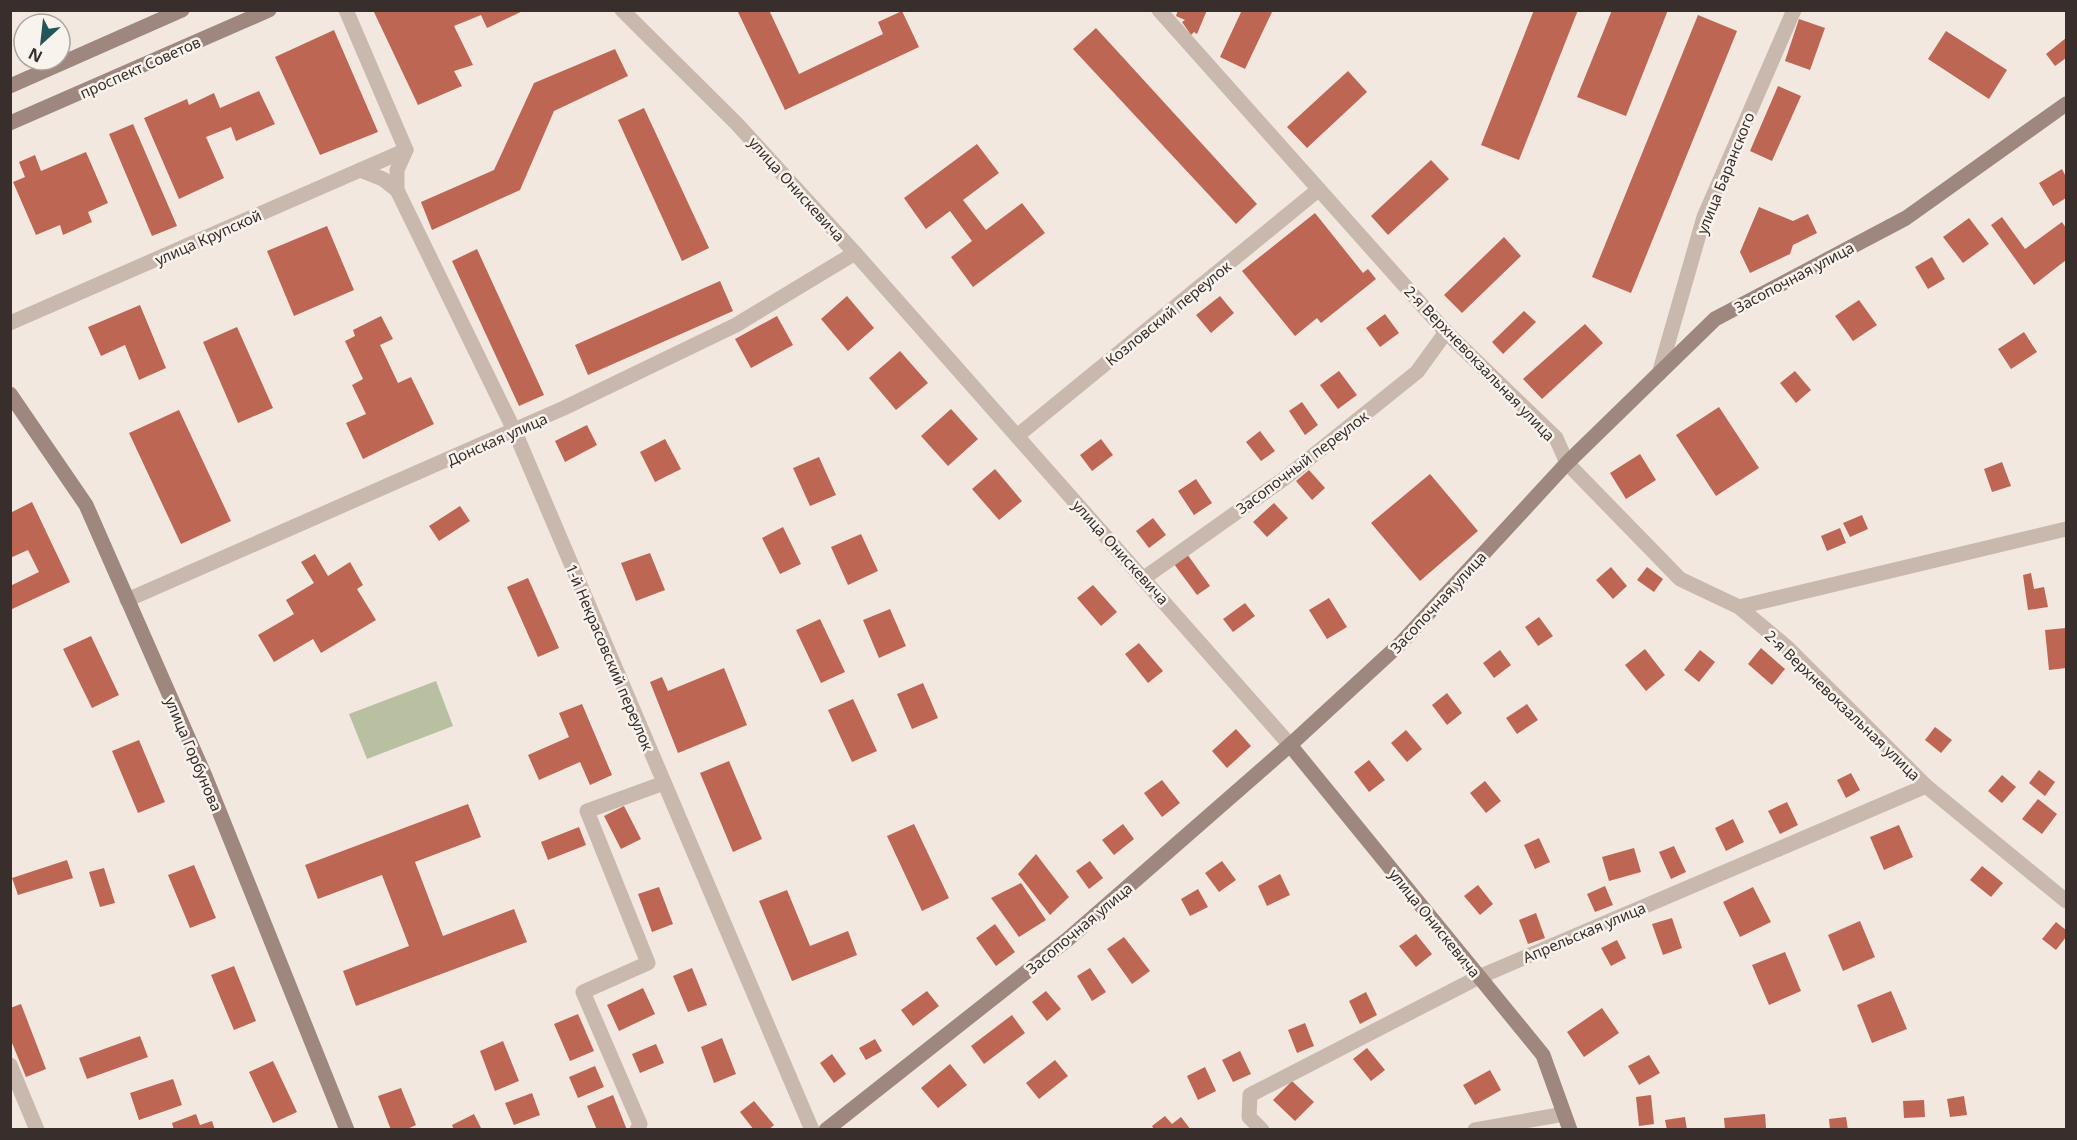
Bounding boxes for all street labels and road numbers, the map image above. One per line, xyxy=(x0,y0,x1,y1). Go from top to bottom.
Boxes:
street label: проспект Советов xyxy=(77,31,203,103)
street label: улица Баранского xyxy=(1691,109,1759,237)
street label: улица Онискевича xyxy=(745,132,849,246)
street label: улица Крупской xyxy=(152,205,264,269)
street label: Засопочная улица xyxy=(1731,237,1857,317)
street label: Козловский переулок xyxy=(1101,256,1235,370)
street label: 2-я Верхневокзальная улица xyxy=(1400,281,1560,445)
street label: Засопочный переулок xyxy=(1232,406,1372,518)
street label: Донская улица xyxy=(444,408,550,470)
street label: улица Онискевича xyxy=(1069,495,1173,609)
street label: Засопочная улица xyxy=(1386,547,1490,657)
street label: 1-й Некрасовский переулок xyxy=(562,561,658,753)
street label: 2-я Верхневокзальная улица xyxy=(1761,625,1925,785)
street label: улица Горбунова xyxy=(161,694,227,814)
street label: улица Онискевича xyxy=(1385,864,1485,982)
street label: Засопочная улица xyxy=(1022,878,1136,978)
street label: Апрельская улица xyxy=(1520,897,1648,967)

